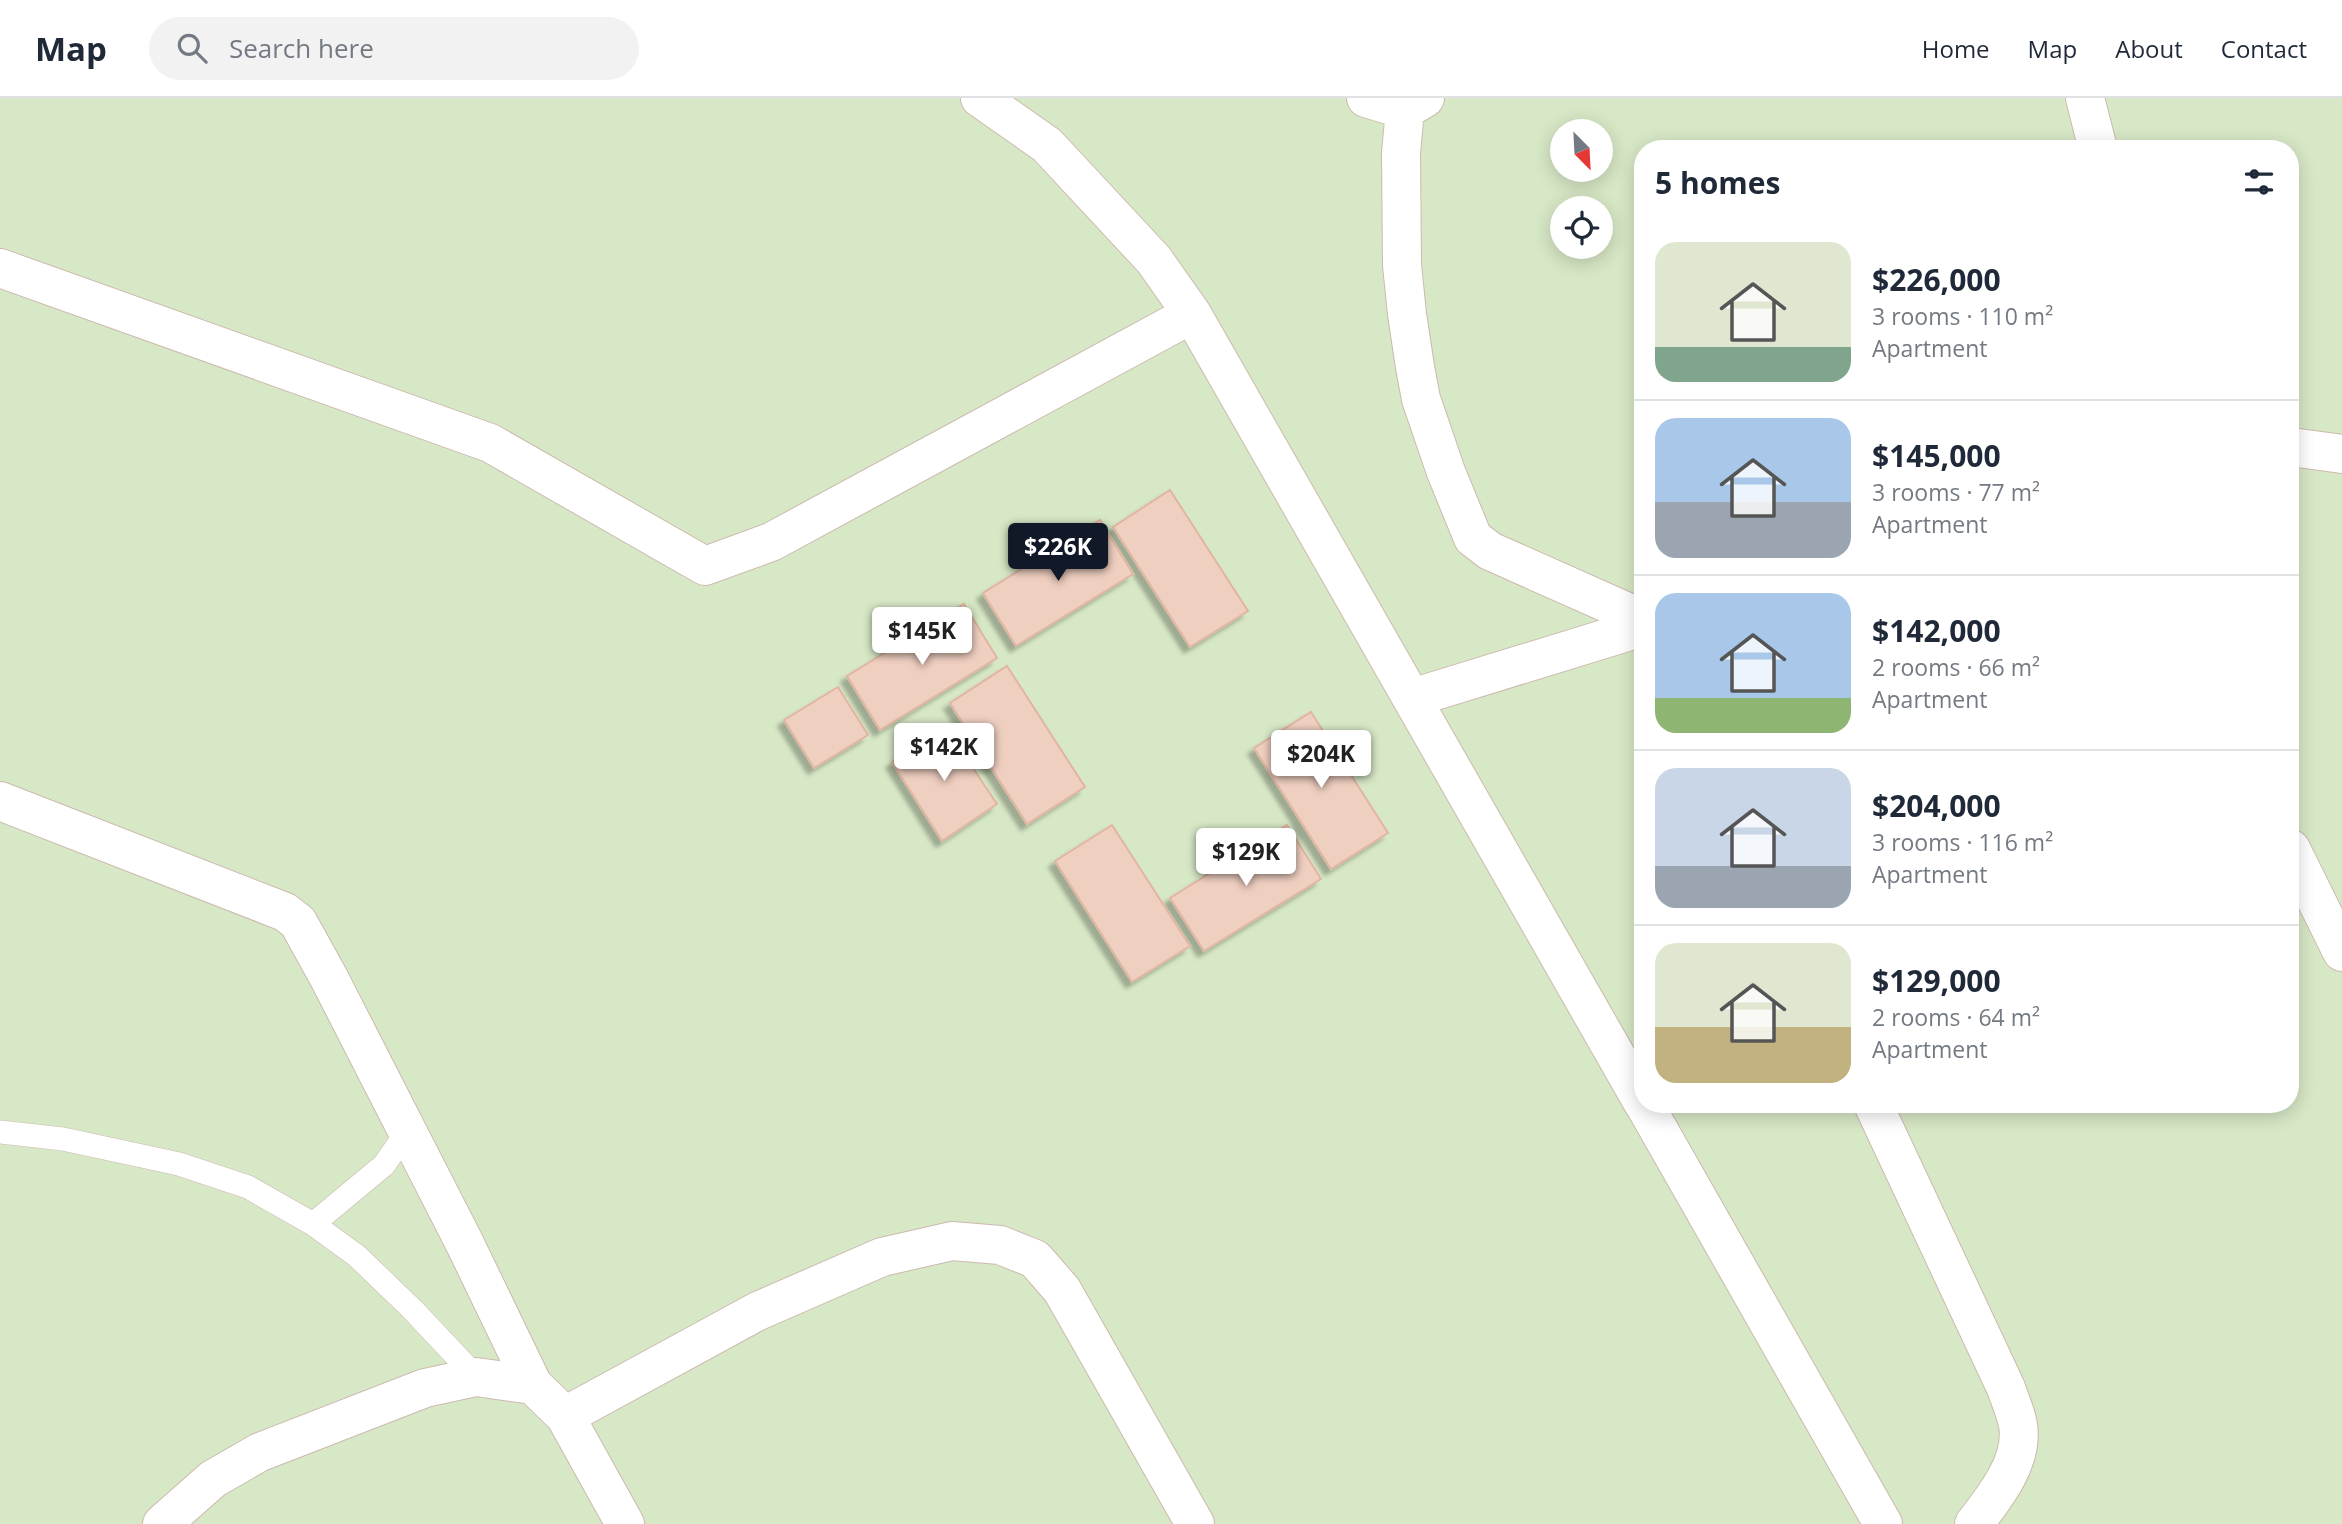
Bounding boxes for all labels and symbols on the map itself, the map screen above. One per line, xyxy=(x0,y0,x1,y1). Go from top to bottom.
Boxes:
north arrow xyxy=(1550,119,1614,182)
pin: $226K xyxy=(1009,524,1107,583)
pin: $145K xyxy=(873,608,971,667)
pin: $142K xyxy=(895,724,993,783)
pin: $204K xyxy=(1272,730,1370,790)
pin: $129K xyxy=(1197,828,1295,888)

